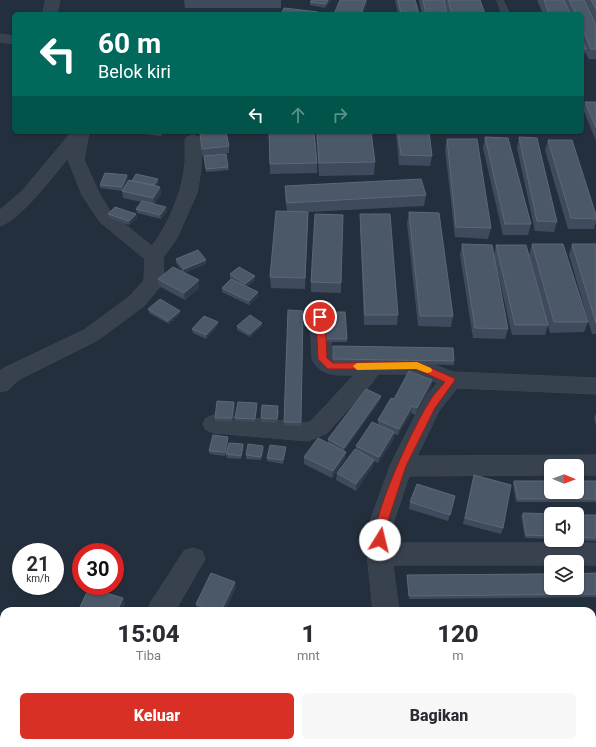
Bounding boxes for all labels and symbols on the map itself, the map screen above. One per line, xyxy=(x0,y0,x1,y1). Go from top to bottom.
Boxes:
pin xyxy=(303,300,337,334)
north arrow xyxy=(544,459,584,499)
position arrow xyxy=(359,519,401,561)
speed limit sign: 30 xyxy=(72,543,124,595)

